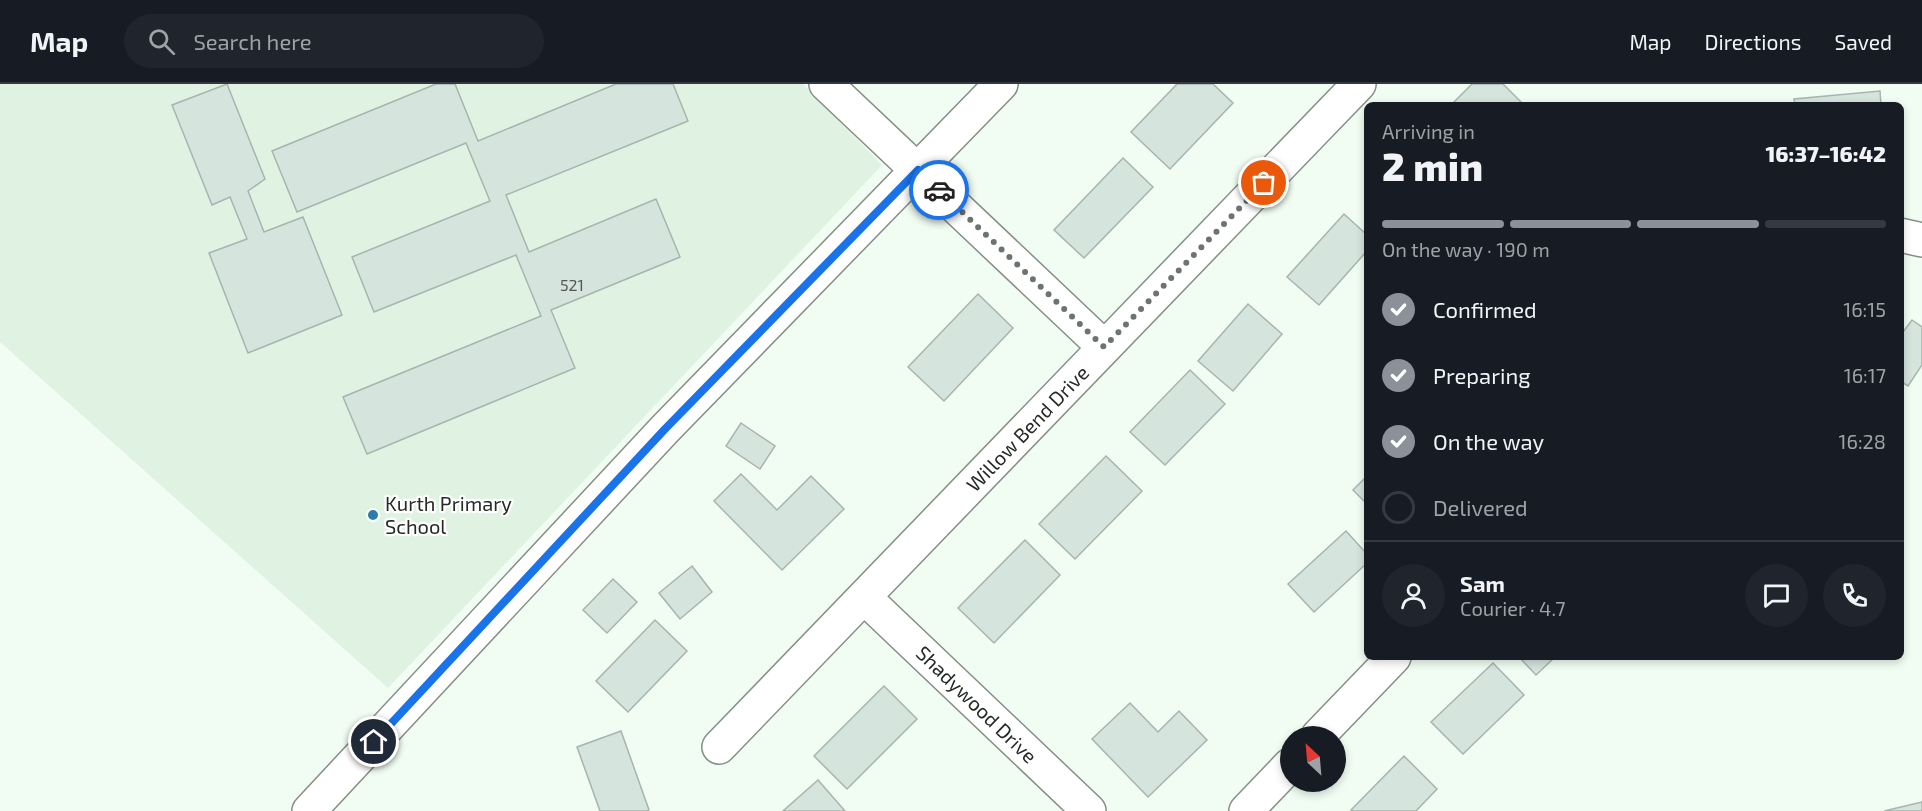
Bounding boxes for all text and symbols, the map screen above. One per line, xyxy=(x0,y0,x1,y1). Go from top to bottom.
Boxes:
search box xyxy=(124,14,544,68)
text: Map xyxy=(30,24,88,58)
icon: search xyxy=(145,25,178,58)
text: Search here xyxy=(193,28,312,54)
text: Map xyxy=(1629,29,1672,54)
text: Directions xyxy=(1705,29,1801,54)
text: Saved xyxy=(1834,29,1892,54)
text: Arriving in xyxy=(1382,119,1475,143)
text: 16:37–16:42 xyxy=(1765,140,1886,166)
text: 2 min xyxy=(1382,142,1483,189)
pin xyxy=(1238,157,1289,208)
courier xyxy=(909,160,969,220)
icon: bag xyxy=(1247,166,1280,199)
icon: car xyxy=(923,174,956,207)
text: On the way · 190 m xyxy=(1382,237,1550,261)
house number: 521 xyxy=(560,275,584,294)
icon: check xyxy=(1382,293,1415,326)
text: Confirmed xyxy=(1433,296,1537,322)
text: 16:15 xyxy=(1843,297,1886,321)
icon: check xyxy=(1382,359,1415,392)
street label: Willow Bend Drive xyxy=(961,360,1093,496)
text: Preparing xyxy=(1433,362,1531,388)
text: 16:17 xyxy=(1844,363,1886,387)
icon: check xyxy=(1382,425,1415,458)
text: On the way xyxy=(1433,428,1544,454)
text: 16:28 xyxy=(1839,429,1886,453)
place label: Kurth Primary School xyxy=(385,491,512,538)
text: Delivered xyxy=(1433,494,1528,520)
marker: Kurth Primary School xyxy=(366,508,380,522)
button: person xyxy=(1382,564,1445,627)
button: chat xyxy=(1745,564,1808,627)
button: phone xyxy=(1823,564,1886,627)
text: Sam xyxy=(1460,570,1505,596)
text: Courier · 4.7 xyxy=(1460,596,1566,620)
street label: Shadywood Drive xyxy=(912,640,1042,768)
pin xyxy=(348,716,399,767)
icon: home xyxy=(357,725,390,758)
north arrow xyxy=(1280,726,1346,792)
map controls xyxy=(1280,726,1346,792)

